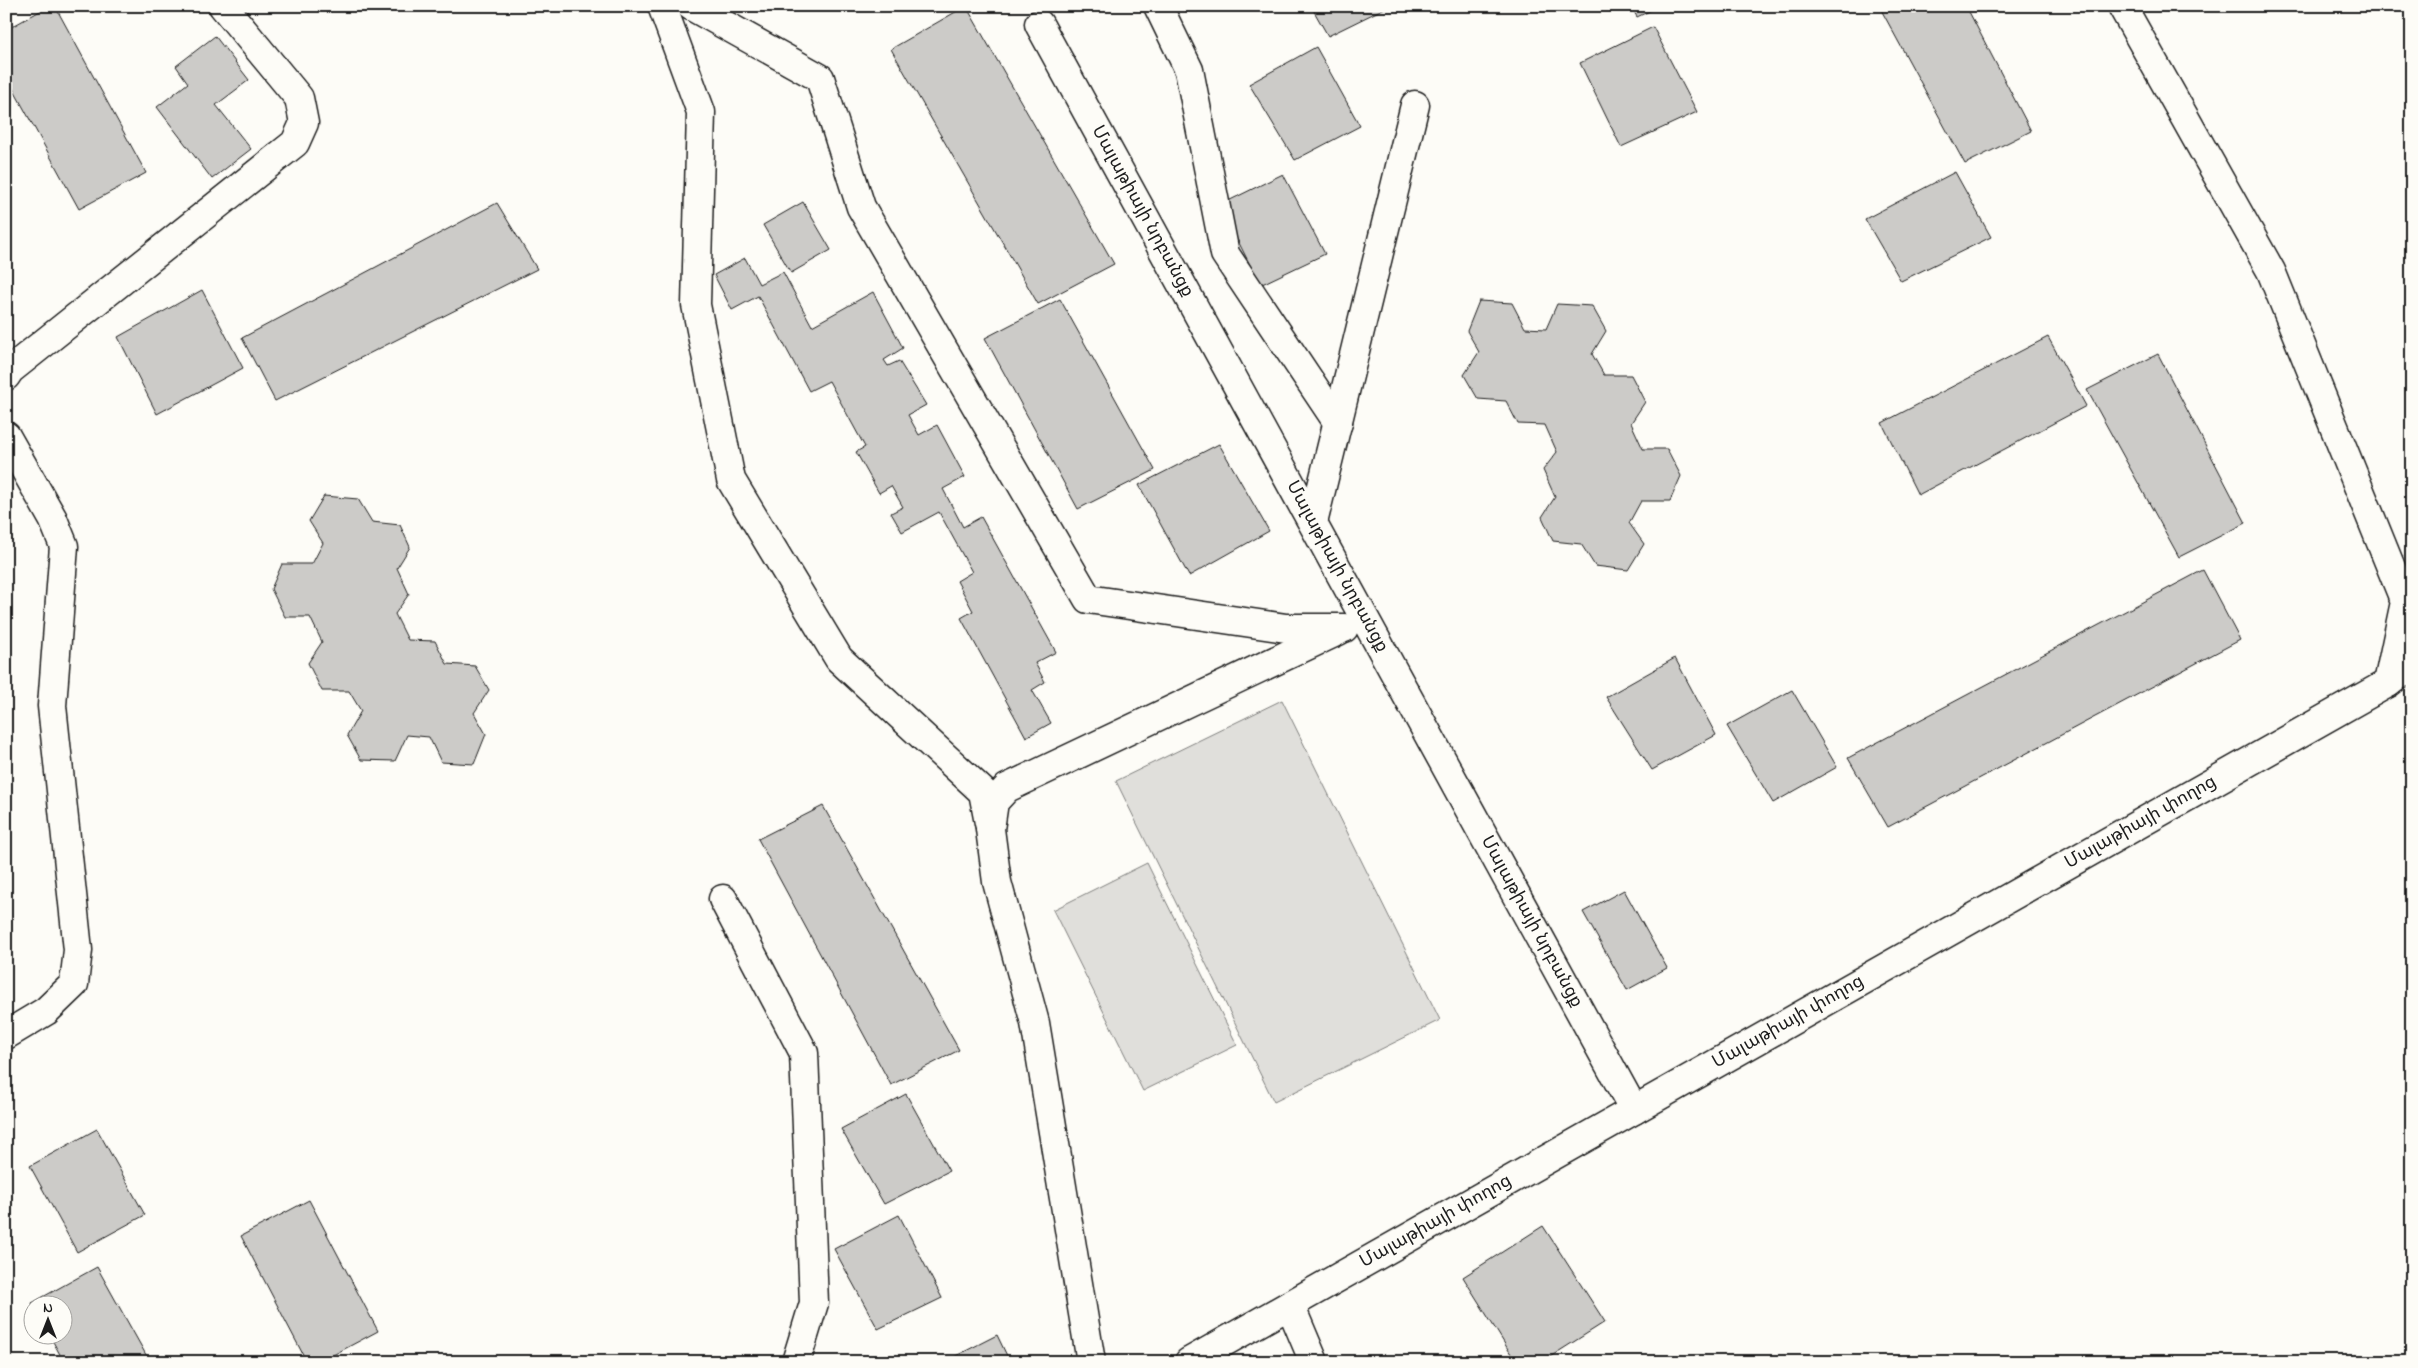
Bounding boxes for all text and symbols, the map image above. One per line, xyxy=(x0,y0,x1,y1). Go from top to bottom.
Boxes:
street label: Մալաթիայի նրբանցք xyxy=(1084,121,1199,302)
street label: Մալաթիայի նրբանցք xyxy=(1279,476,1394,657)
street label: Մալաթիայի փողոց xyxy=(2060,770,2222,876)
street label: Մալաթիայի նրբանցք xyxy=(1473,831,1589,1013)
street label: Մալաթիայի փողոց xyxy=(1708,969,1869,1076)
street label: Մալաթիայի փողոց xyxy=(1355,1169,1517,1275)
north arrow xyxy=(22,1296,72,1346)
text: N xyxy=(43,1298,53,1319)

